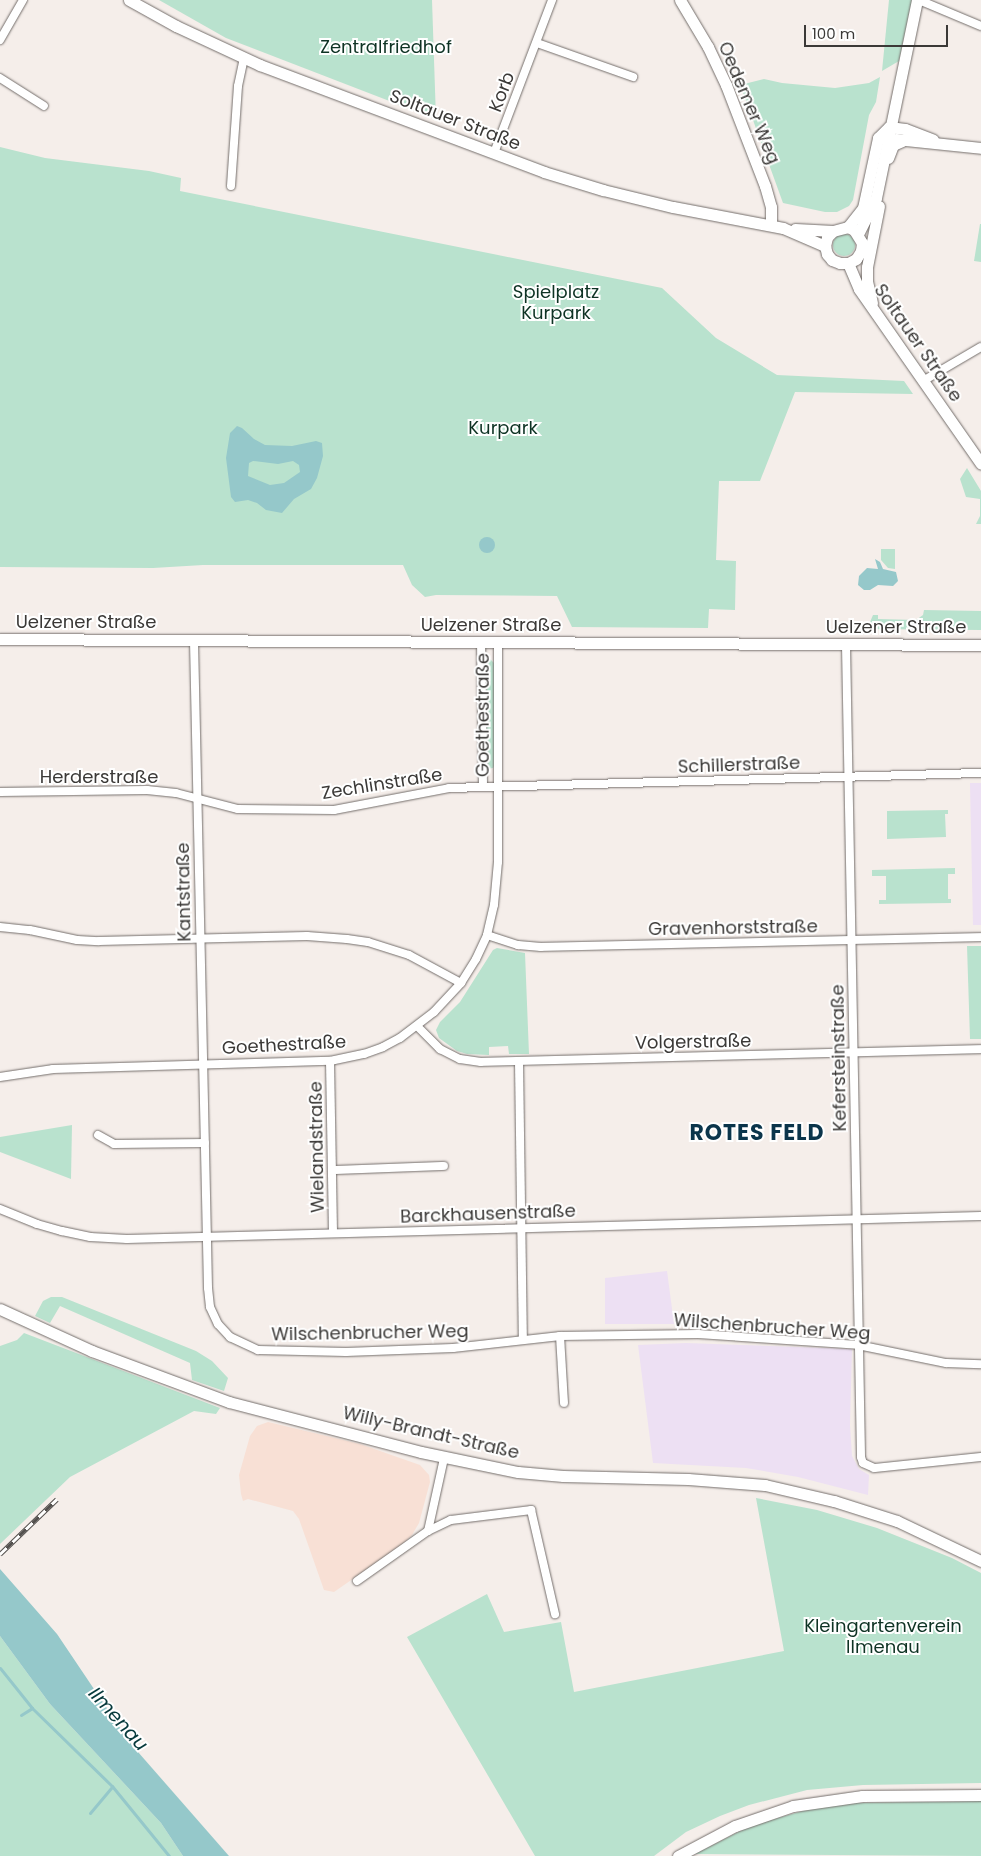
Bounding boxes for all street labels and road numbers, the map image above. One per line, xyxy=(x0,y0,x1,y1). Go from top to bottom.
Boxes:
street label: Oedemer Weg xyxy=(714,39,784,167)
street label: Korb xyxy=(485,69,519,115)
street label: Soltauer Straße xyxy=(386,85,524,155)
street label: Soltauer Straße xyxy=(869,280,967,406)
street label: Uelzener Straße xyxy=(16,611,156,633)
street label: Uelzener Straße xyxy=(421,614,561,636)
street label: Uelzener Straße xyxy=(826,616,966,638)
street label: Goethestraße xyxy=(472,653,494,777)
street label: Schillerstraße xyxy=(677,752,801,778)
street label: Zechlinstraße xyxy=(320,764,444,804)
street label: Herderstraße xyxy=(40,766,158,788)
street label: Kantstraße xyxy=(172,842,196,942)
street label: Gravenhorststraße xyxy=(648,916,818,940)
street label: Kefersteinstraße xyxy=(827,984,851,1132)
street label: Volgerstraße xyxy=(635,1030,751,1054)
street label: Goethestraße xyxy=(221,1031,347,1059)
street label: Wielandstraße xyxy=(305,1081,329,1213)
street label: Barckhausenstraße xyxy=(400,1200,576,1228)
street label: Wilschenbrucher Weg xyxy=(673,1309,871,1345)
street label: Wilschenbrucher Weg xyxy=(271,1320,469,1346)
street label: Willy-Brandt-Straße xyxy=(341,1402,521,1464)

